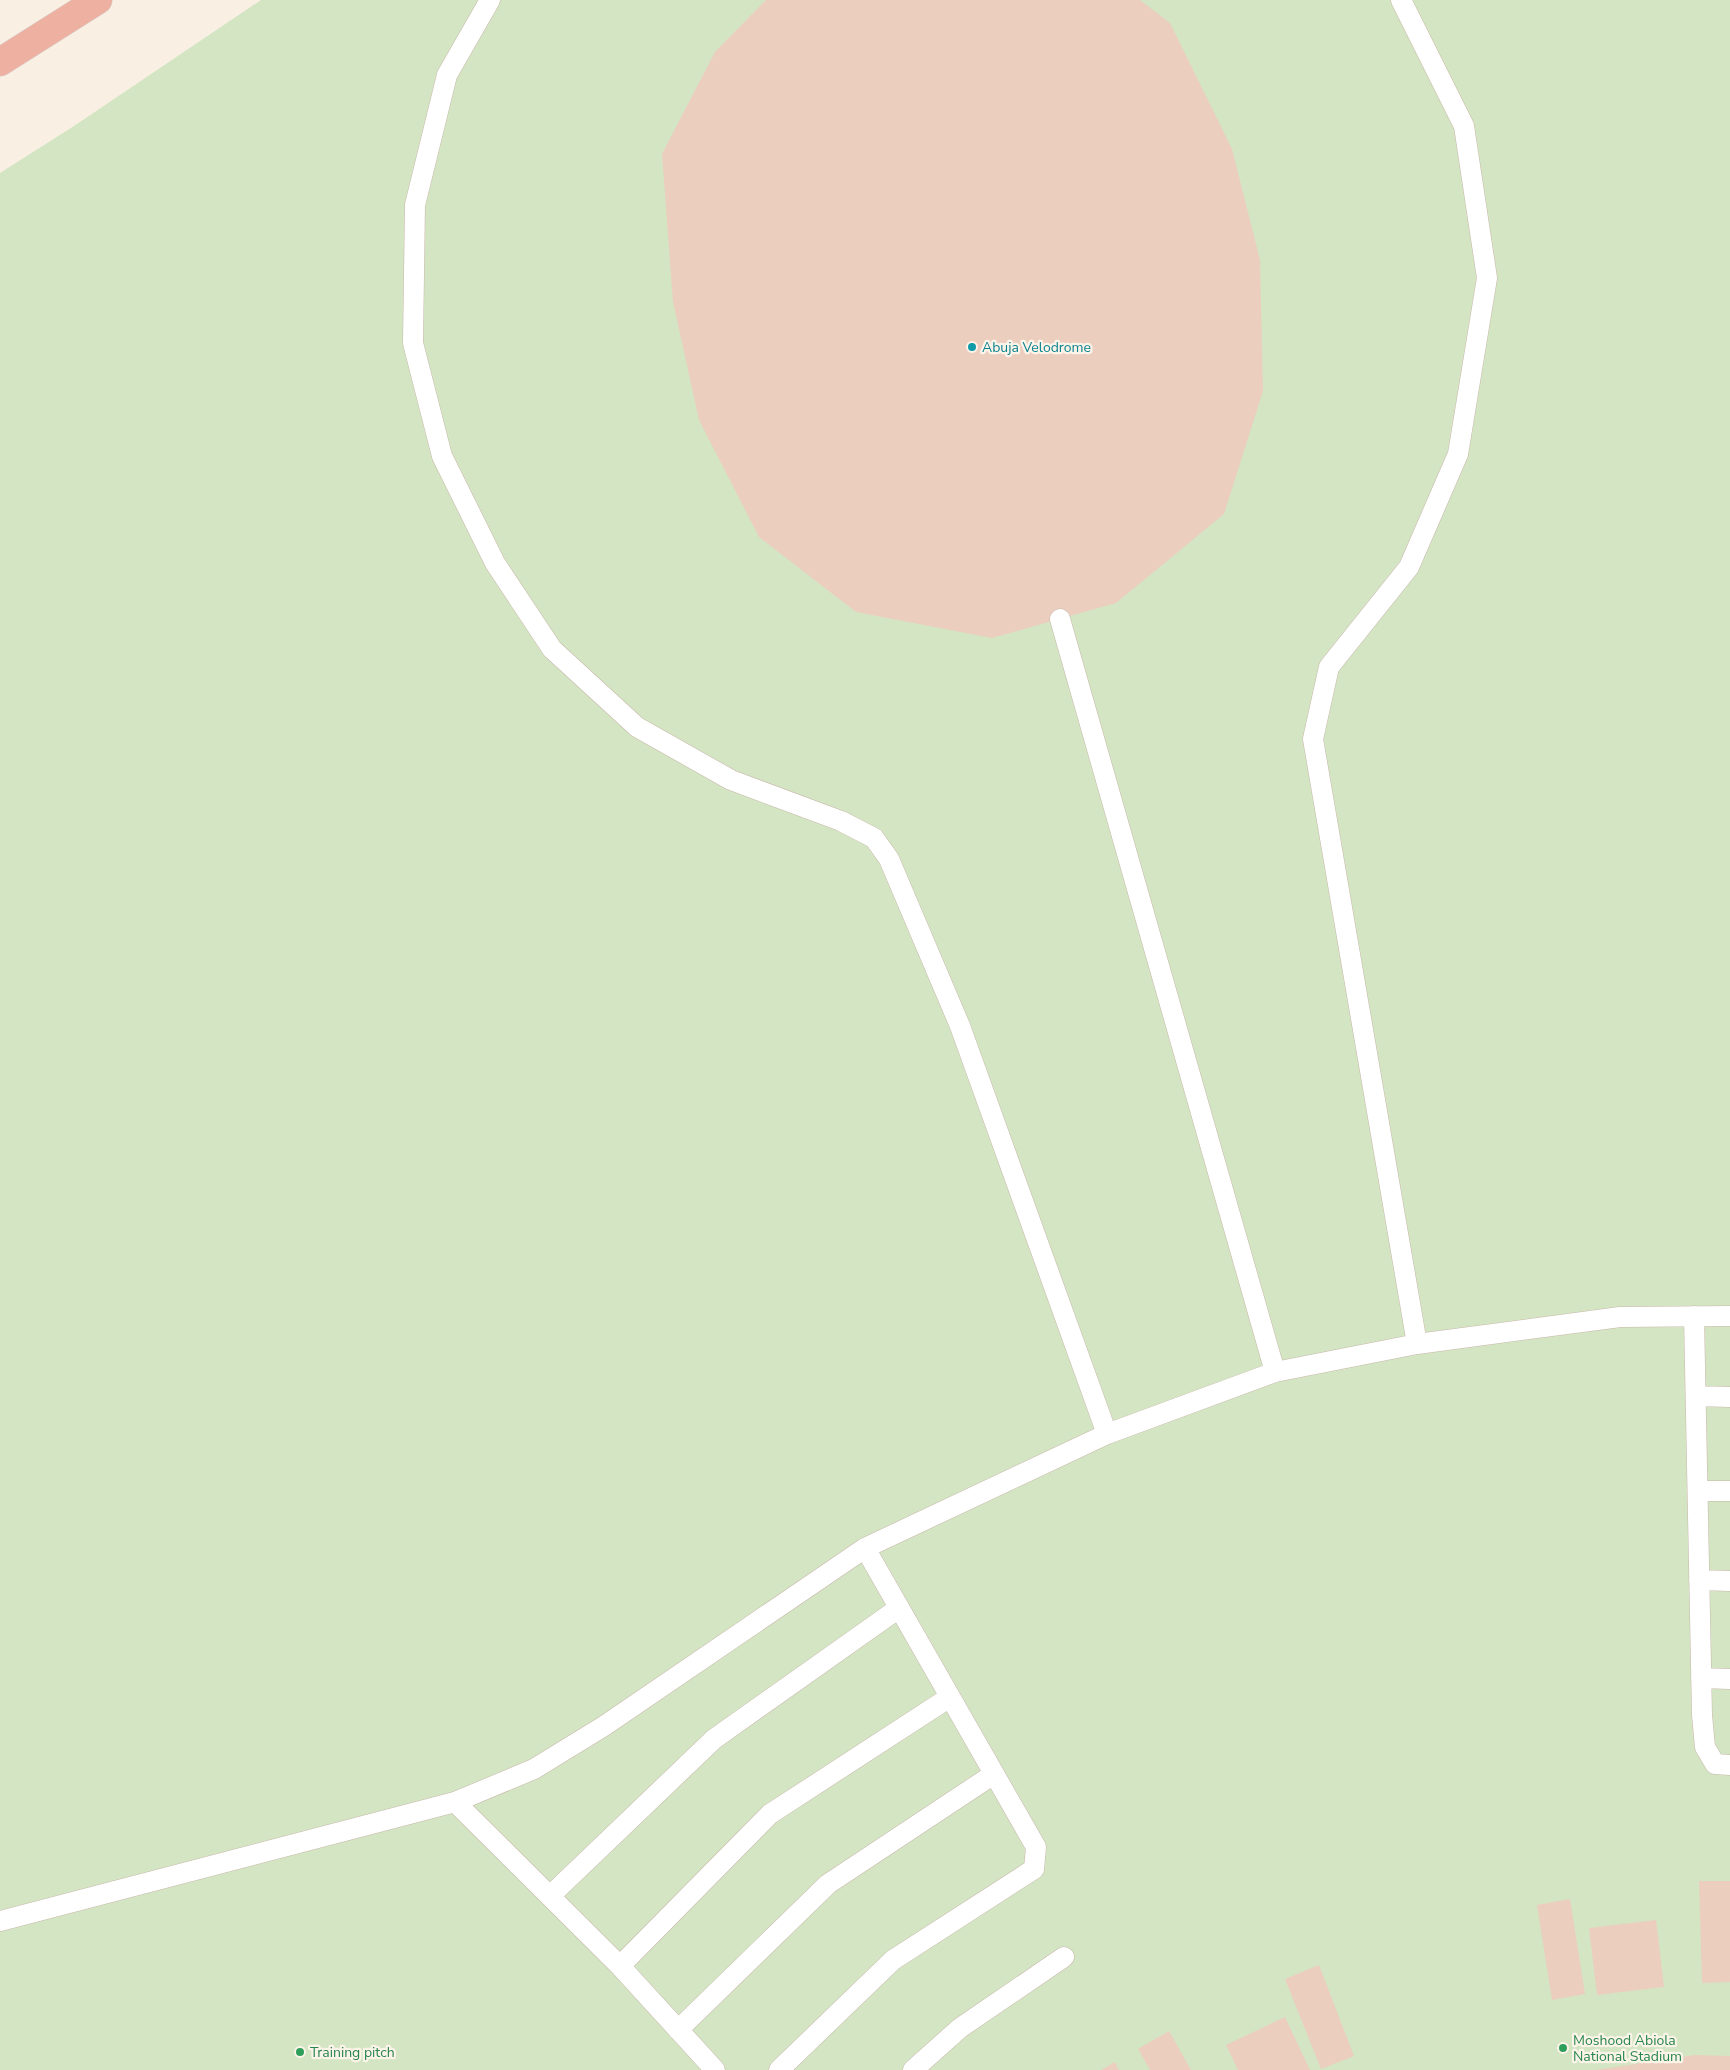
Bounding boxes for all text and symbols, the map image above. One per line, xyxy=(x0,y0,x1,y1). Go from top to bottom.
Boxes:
place label: Abuja Velodrome xyxy=(982,338,1091,357)
marker: Abuja Velodrome xyxy=(966,341,978,353)
place label: Moshood Abiola National Stadium xyxy=(1573,2031,1682,2066)
marker: Moshood Abiola National Stadium xyxy=(1557,2042,1569,2054)
place label: Training pitch xyxy=(310,2043,395,2062)
marker: Training pitch xyxy=(294,2046,306,2058)

